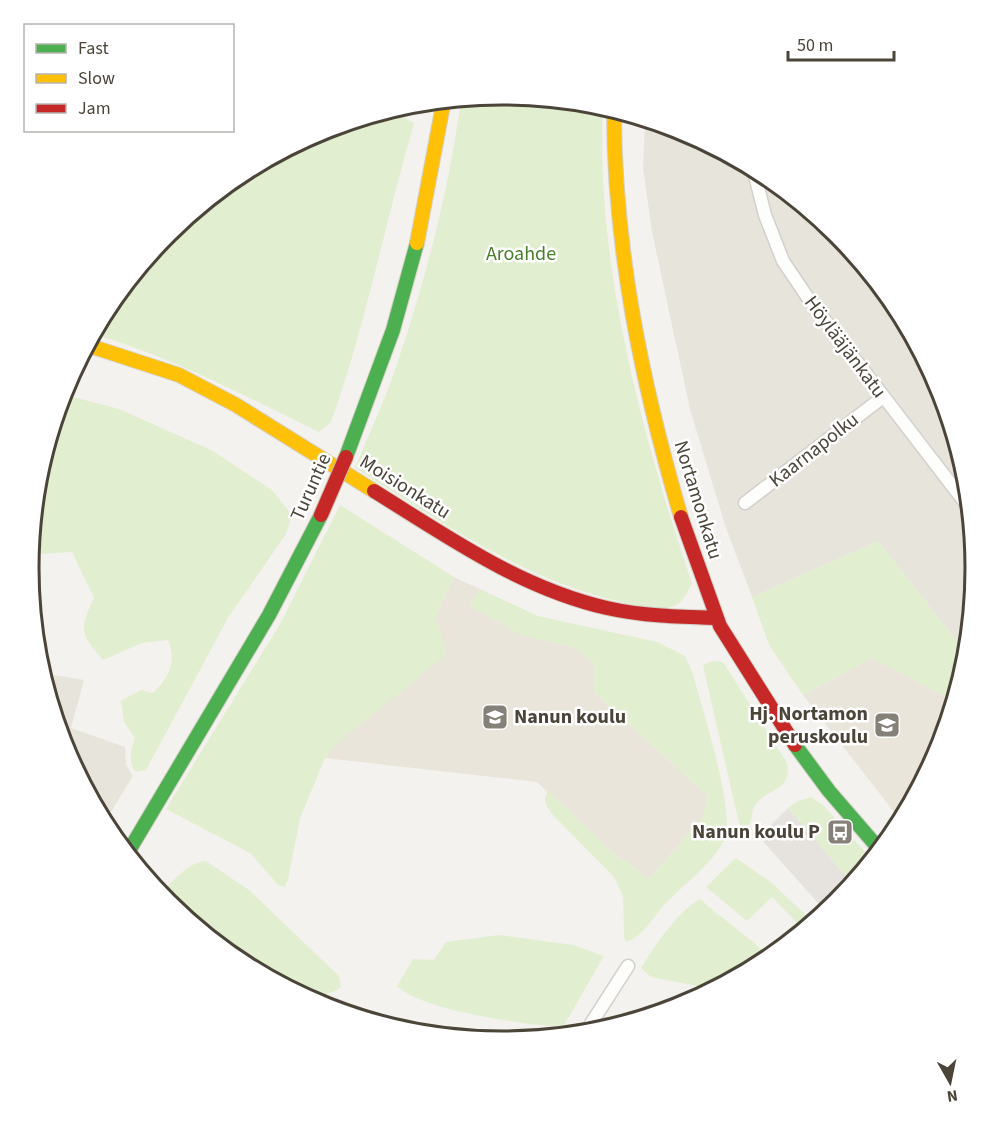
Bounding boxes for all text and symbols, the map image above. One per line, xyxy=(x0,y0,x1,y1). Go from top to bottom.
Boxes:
legend xyxy=(24,24,234,132)
scale bar xyxy=(788,24,894,62)
text: 50 m xyxy=(797,33,833,58)
text: Fast xyxy=(78,36,109,61)
text: Slow xyxy=(78,66,115,91)
text: Jam xyxy=(78,96,111,121)
park label: Aroahde xyxy=(486,240,556,268)
street label: Höylääjänkatu xyxy=(797,290,893,404)
street label: Kaarnapolku xyxy=(763,406,865,494)
street label: Nortamonkatu xyxy=(667,437,729,563)
street label: Moisionkatu xyxy=(354,448,456,526)
street label: Turuntie xyxy=(284,449,338,525)
place label: Hj. Nortamon peruskoulu xyxy=(749,700,868,751)
school or university icon: Nanun koulu xyxy=(480,702,510,732)
place label: Nanun koulu xyxy=(514,703,626,731)
school or university icon: Hj. Nortamon peruskoulu xyxy=(872,710,902,740)
bus stop icon: Nanun koulu P xyxy=(825,817,855,847)
place label: Nanun koulu P xyxy=(692,818,820,846)
north arrow xyxy=(920,1052,980,1112)
text: N xyxy=(945,1084,959,1108)

